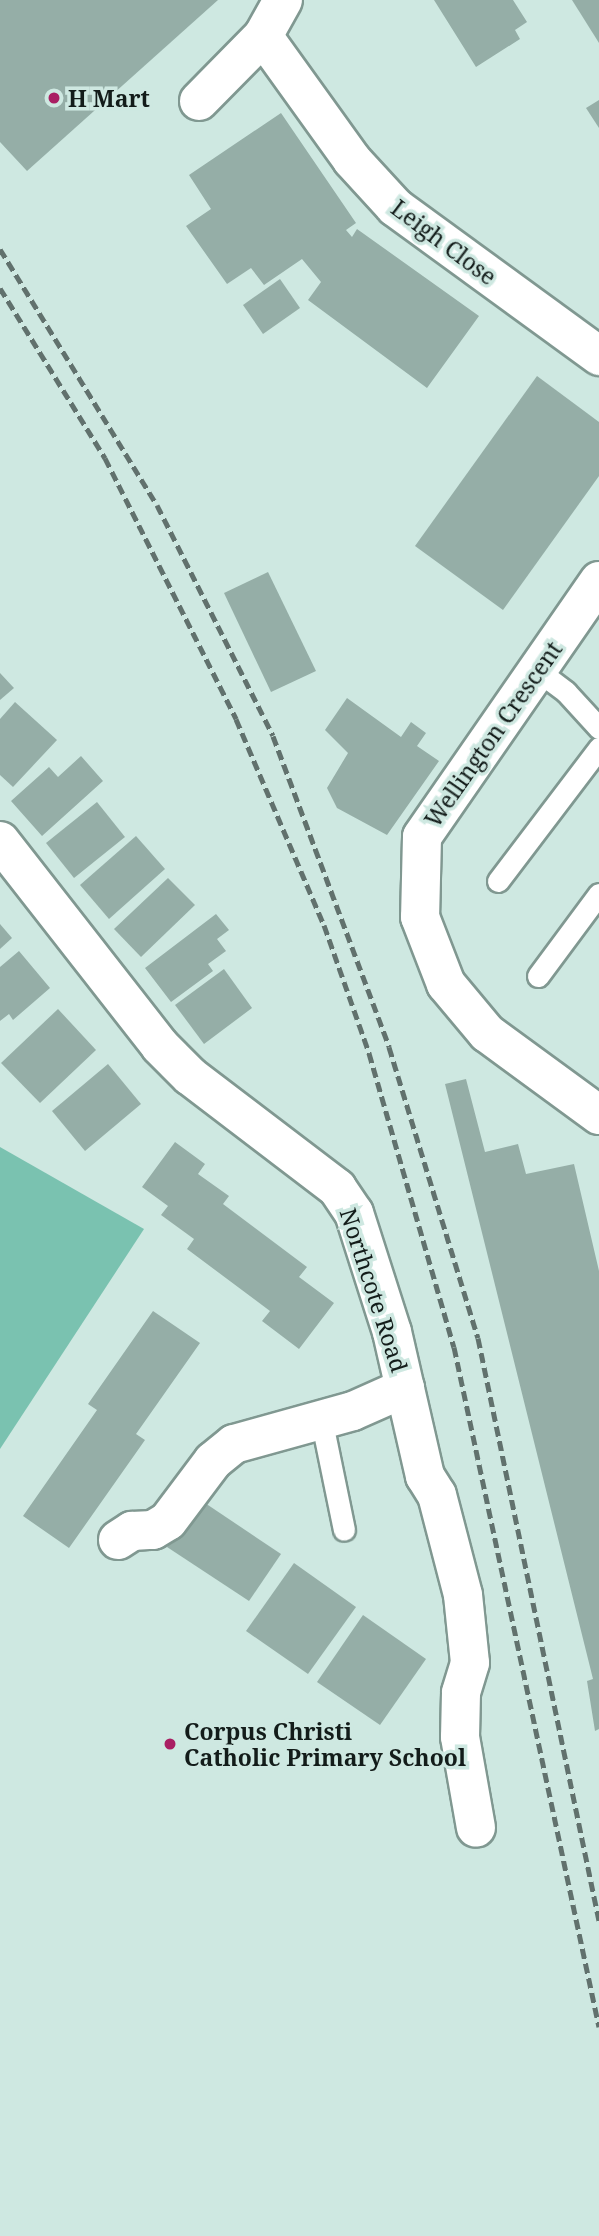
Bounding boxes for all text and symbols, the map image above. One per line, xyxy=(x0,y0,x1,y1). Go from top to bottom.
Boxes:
place label: H Mart xyxy=(68,84,150,112)
marker: H Mart xyxy=(46,90,62,106)
street label: Leigh Close xyxy=(386,194,502,290)
street label: Wellington Crescent xyxy=(419,636,567,832)
street label: Northcote Road xyxy=(334,1205,414,1375)
place label: Corpus Christi Catholic Primary School xyxy=(184,1717,466,1771)
marker: Corpus Christi Catholic Primary School xyxy=(162,1736,178,1752)

